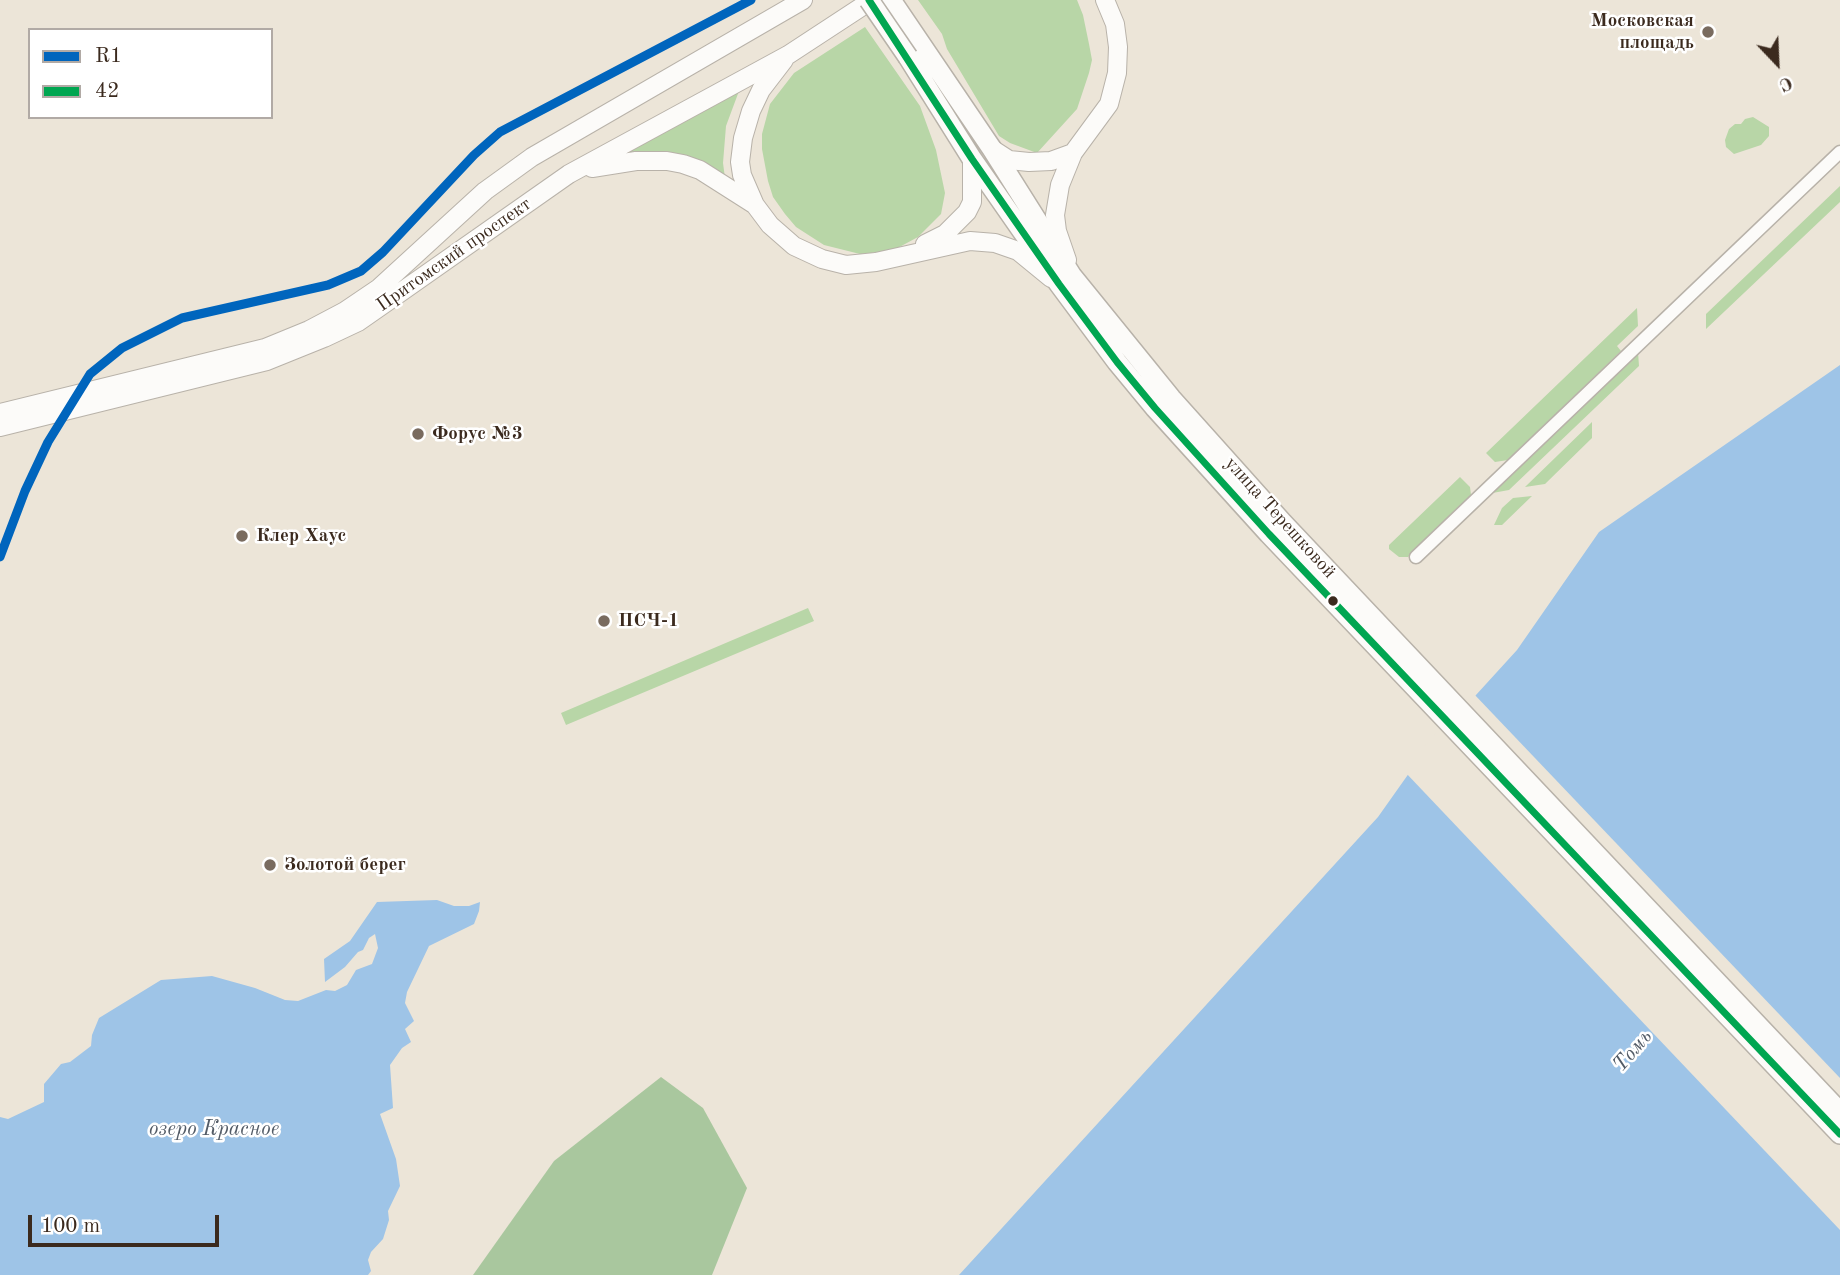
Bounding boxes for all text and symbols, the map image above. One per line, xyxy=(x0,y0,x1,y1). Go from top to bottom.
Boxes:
place label: Московская площадь xyxy=(1591,10,1694,54)
marker: Московская площадь xyxy=(1700,24,1716,40)
legend xyxy=(28,28,273,119)
north arrow xyxy=(1742,28,1812,98)
text: R1 xyxy=(95,46,122,67)
text: С xyxy=(1776,72,1795,94)
text: 42 xyxy=(95,81,119,102)
street label: Притомский проспект xyxy=(372,193,536,317)
place label: Форус №3 xyxy=(432,423,523,445)
marker: Форус №3 xyxy=(410,426,426,442)
street label: улица Терешковой xyxy=(1219,453,1341,583)
place label: Клер Хаус xyxy=(256,525,346,547)
marker: Клер Хаус xyxy=(234,528,250,544)
unlabelled marker xyxy=(1326,594,1340,608)
place label: ПСЧ-1 xyxy=(618,610,679,632)
marker: ПСЧ-1 xyxy=(596,613,612,629)
place label: Золотой берег xyxy=(284,854,406,876)
marker: Золотой берег xyxy=(262,857,278,873)
water label: Томь xyxy=(1608,1025,1658,1077)
water label: озеро Красное xyxy=(149,1116,279,1142)
scale bar xyxy=(32,1202,222,1246)
text: 100 m xyxy=(41,1216,100,1237)

